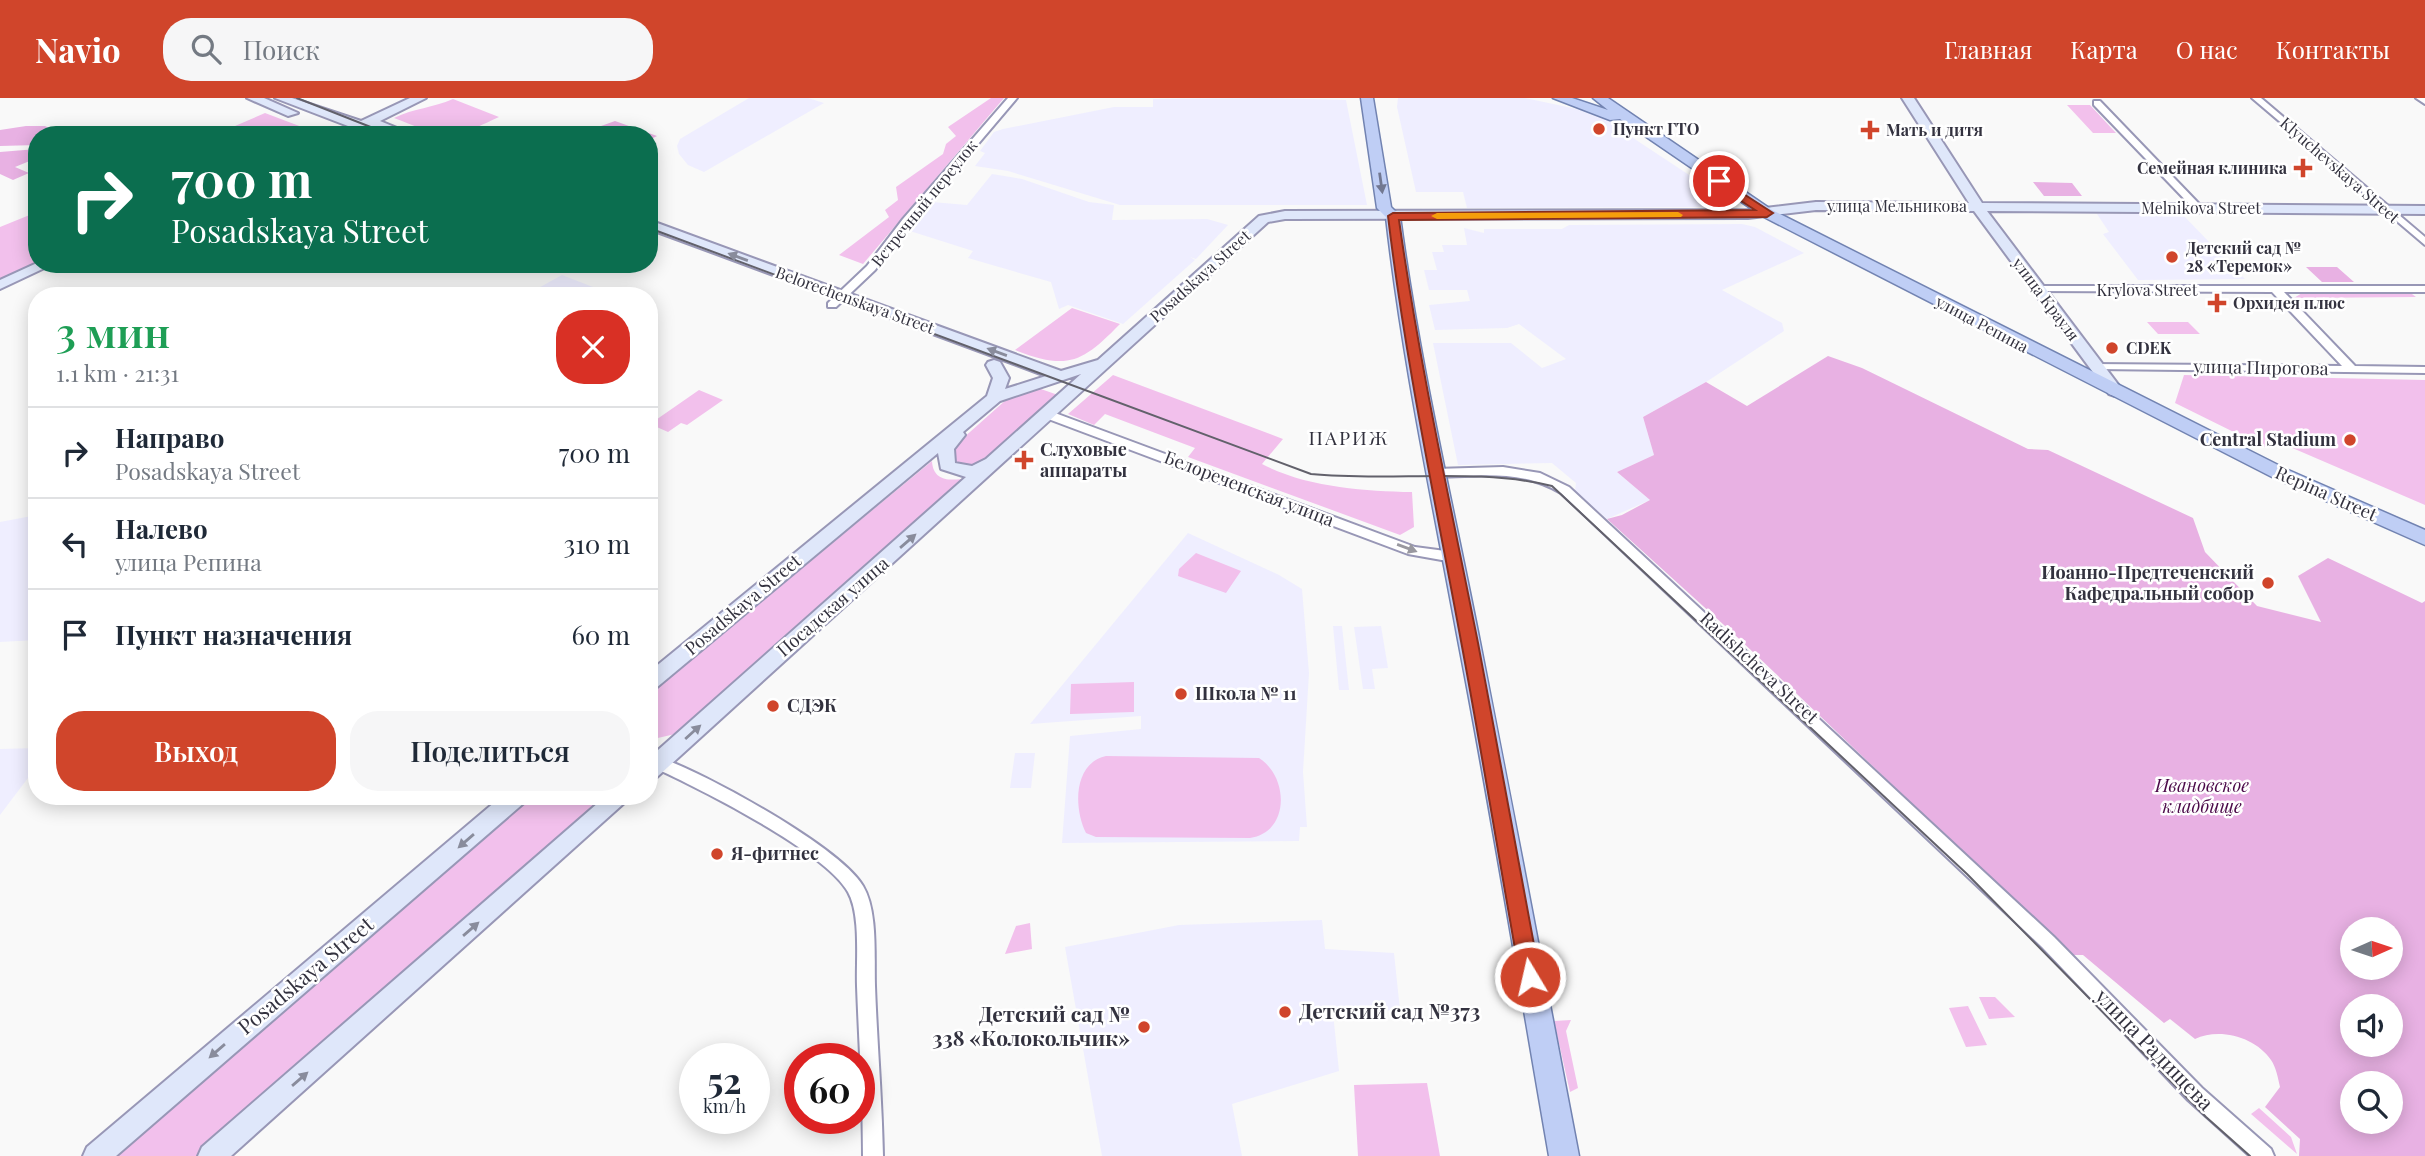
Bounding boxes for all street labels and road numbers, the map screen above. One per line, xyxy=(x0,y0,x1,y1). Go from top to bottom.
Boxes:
street label: Klyuchevskaya Street xyxy=(2276,112,2405,228)
street label: Встречный переулок xyxy=(866,135,981,270)
street label: улица Мельникова xyxy=(1826,195,1967,216)
street label: Melnikova Street xyxy=(2141,197,2261,218)
street label: Posadskaya Street xyxy=(1145,225,1255,327)
street label: улица Крауля xyxy=(2008,252,2085,345)
street label: Belorechenskaya Street xyxy=(773,261,938,338)
street label: Krylova Street xyxy=(2097,279,2198,300)
street label: улица Репина xyxy=(1931,290,2032,357)
street label: улица Пирогова xyxy=(2192,354,2329,380)
street label: Белореченская улица xyxy=(1161,445,1338,532)
street label: Repina Street xyxy=(2272,460,2382,526)
street label: Posadskaya Street xyxy=(679,548,806,660)
street label: Посадская улица xyxy=(771,551,893,662)
street label: Radishcheva Street xyxy=(1695,606,1824,729)
street label: Posadskaya Street xyxy=(231,909,379,1039)
street label: улица Радищева xyxy=(2089,981,2221,1116)

